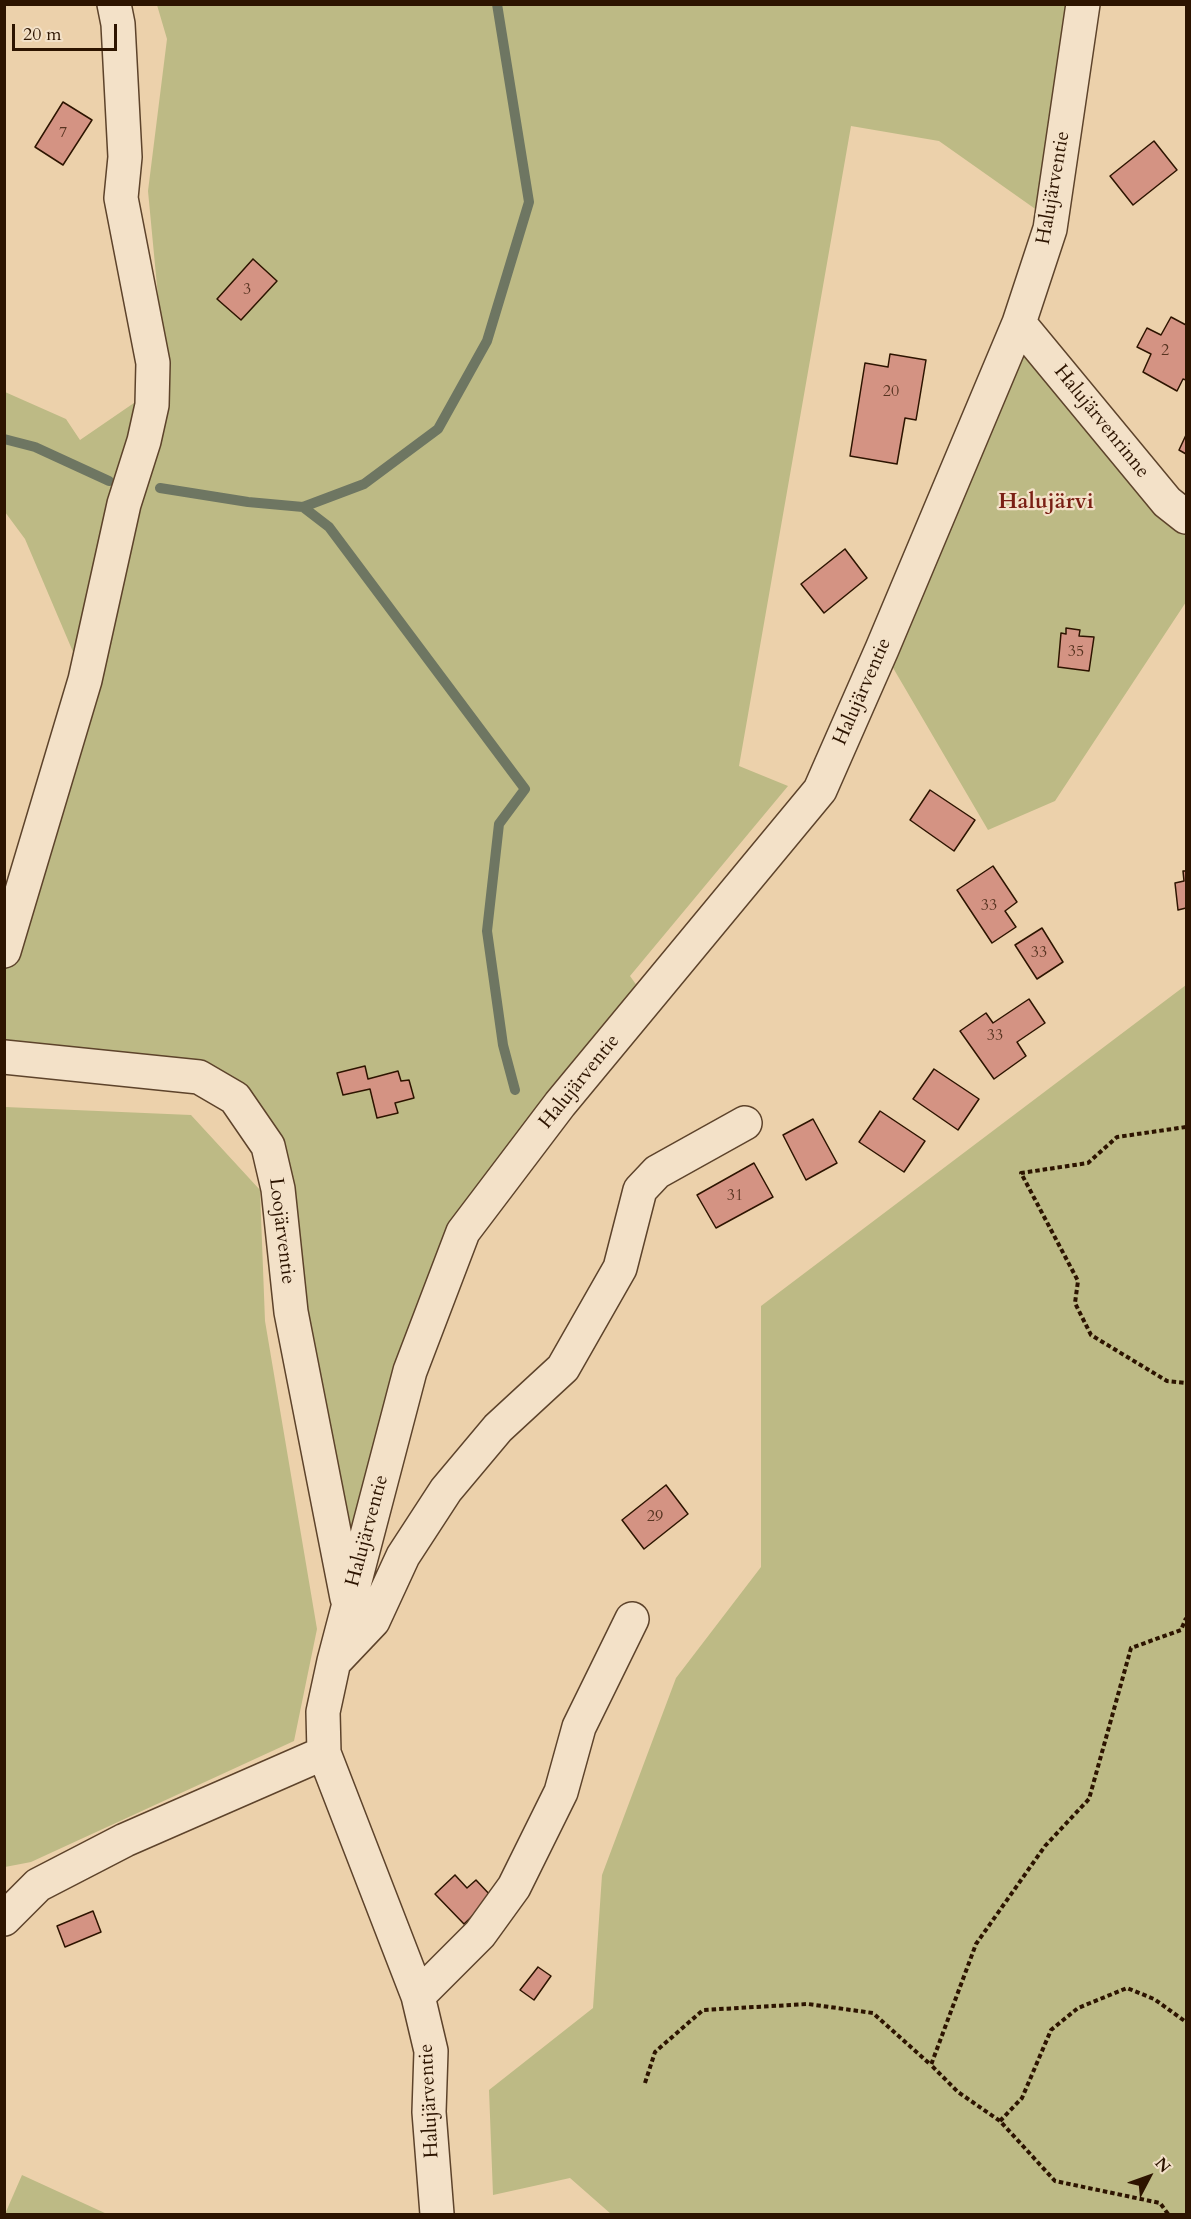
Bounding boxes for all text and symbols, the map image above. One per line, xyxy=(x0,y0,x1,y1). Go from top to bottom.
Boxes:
scale bar xyxy=(15,12,120,50)
text: 20 m xyxy=(23,22,62,47)
house number: 7 xyxy=(59,123,67,143)
street label: Halujärventie xyxy=(1032,129,1076,247)
house number: 3 xyxy=(243,280,251,300)
house number: 2 xyxy=(1161,341,1169,361)
street label: Halujärvenrinne xyxy=(1048,361,1154,483)
house number: 20 xyxy=(883,382,899,402)
district label: Halujärvi xyxy=(998,490,1094,516)
street label: Halujärventie xyxy=(829,635,897,749)
house number: 35 xyxy=(1068,642,1084,662)
house number: 33 xyxy=(981,896,997,916)
house number: 33 xyxy=(1031,943,1047,963)
house number: 33 xyxy=(987,1026,1003,1046)
street label: Halujärventie xyxy=(535,1030,625,1134)
street label: Loojärventie xyxy=(263,1176,299,1286)
house number: 31 xyxy=(727,1186,743,1206)
street label: Halujärventie xyxy=(342,1472,394,1590)
house number: 29 xyxy=(647,1507,663,1527)
street label: Halujärventie xyxy=(415,2043,445,2159)
north arrow xyxy=(1119,2147,1179,2207)
text: N xyxy=(1150,2153,1175,2178)

